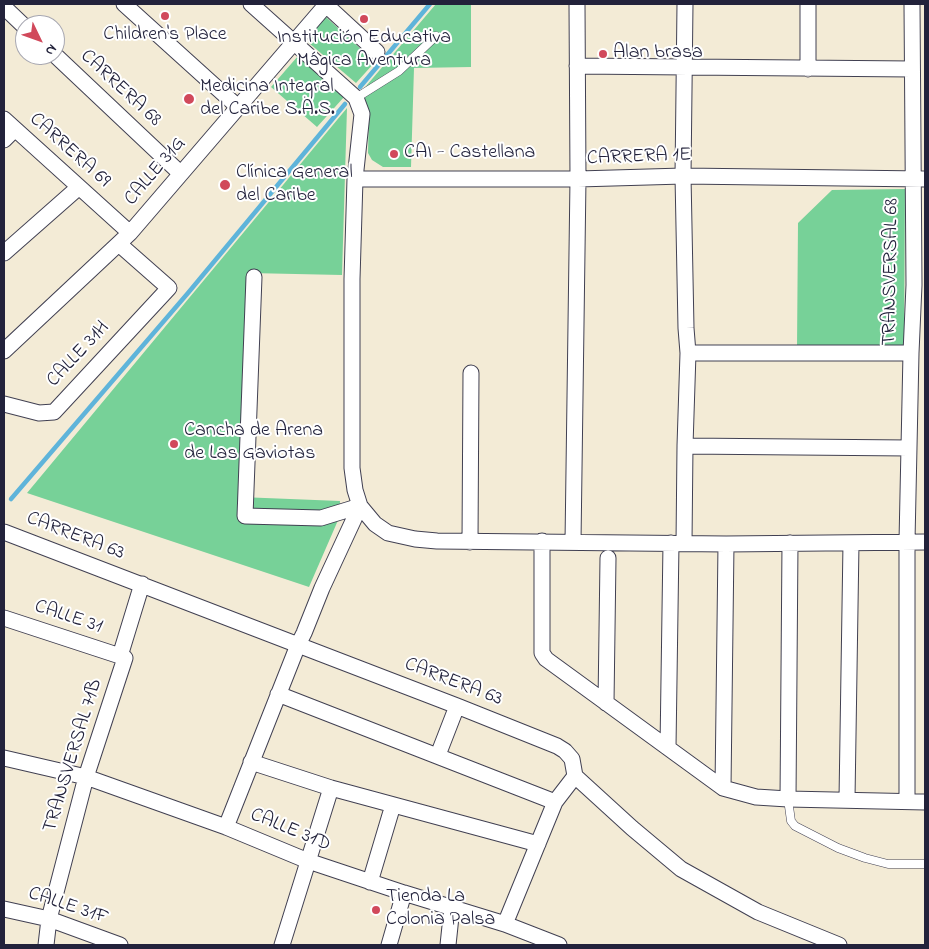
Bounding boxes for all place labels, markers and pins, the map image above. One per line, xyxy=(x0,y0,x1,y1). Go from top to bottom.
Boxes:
marker: Children's Place xyxy=(159,10,171,22)
marker: Institución Educativa Mágica Aventura xyxy=(358,13,370,25)
place label: Children's Place xyxy=(103,24,227,48)
place label: Institución Educativa Mágica Aventura xyxy=(277,27,451,74)
place label: Alan brasa xyxy=(613,42,703,66)
marker: Alan brasa xyxy=(597,48,609,60)
place label: Medicina Integral del Caribe S.A.S. xyxy=(200,76,335,123)
marker: Medicina Integral del Caribe S.A.S. xyxy=(182,92,196,106)
place label: CAI - Castellana xyxy=(404,142,535,166)
marker: CAI - Castellana xyxy=(388,148,400,160)
place label: Clínica General del Caribe xyxy=(236,162,353,209)
marker: Clínica General del Caribe xyxy=(218,178,232,192)
place label: Cancha de Arena de Las Gaviotas xyxy=(184,420,323,467)
marker: Cancha de Arena de Las Gaviotas xyxy=(168,438,180,450)
place label: Tienda La Colonia Palsa xyxy=(386,886,495,933)
marker: Tienda La Colonia Palsa xyxy=(370,904,382,916)

